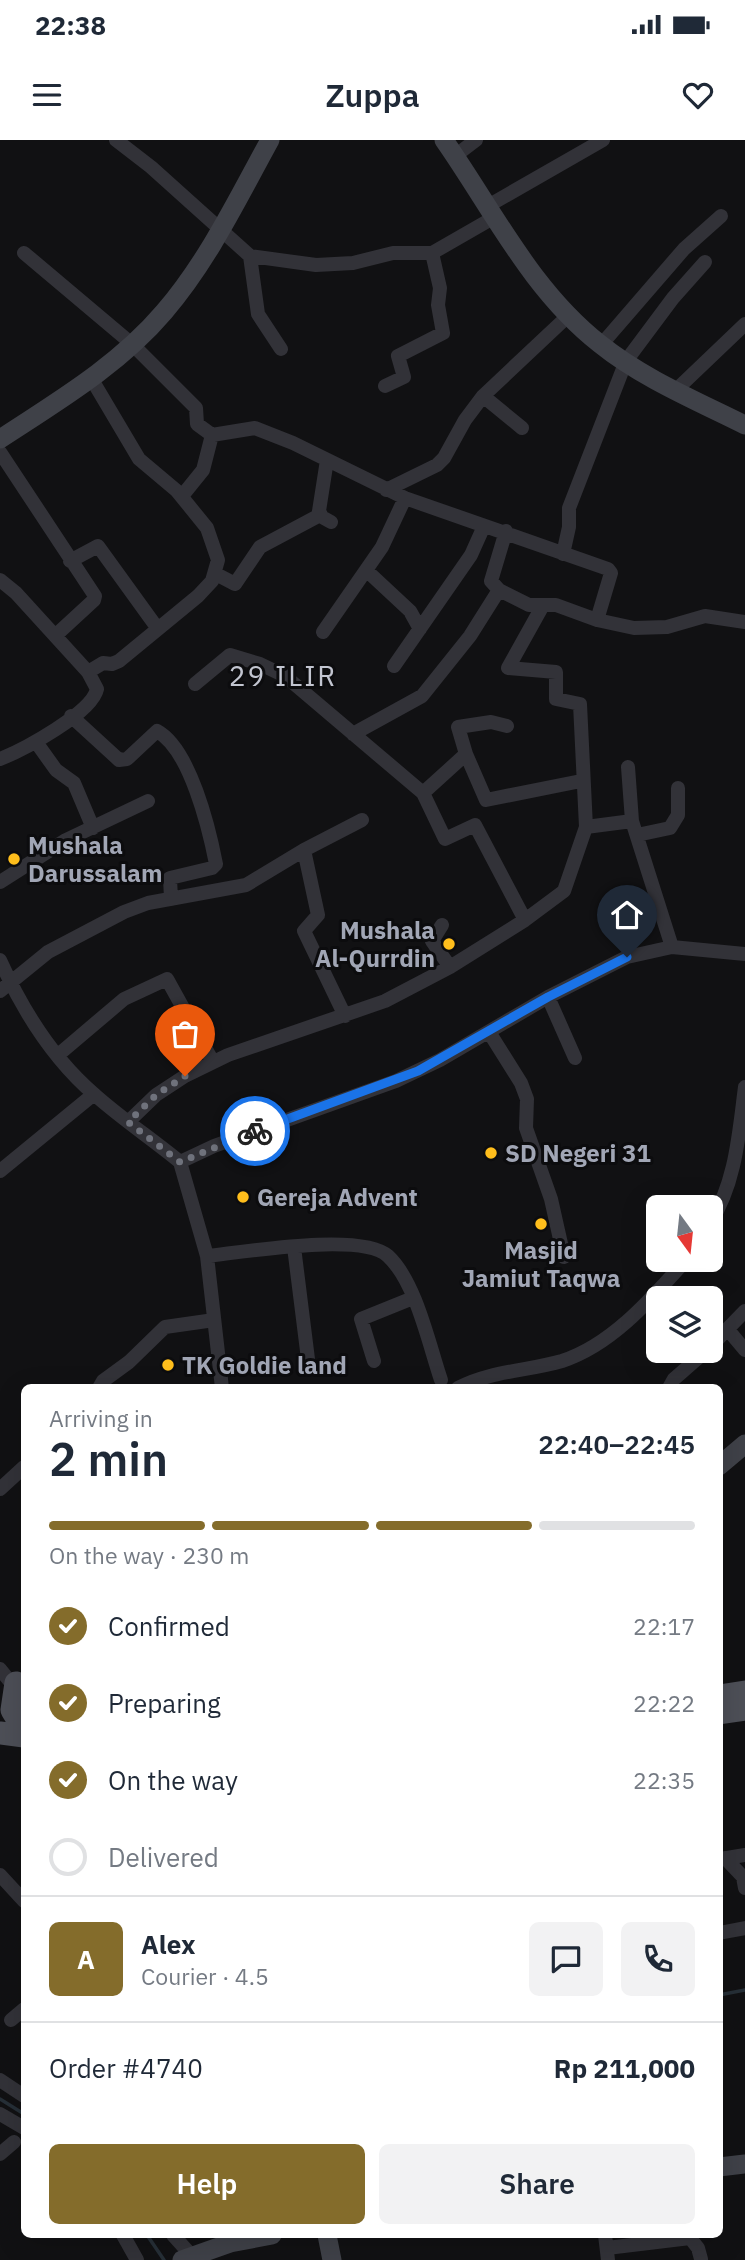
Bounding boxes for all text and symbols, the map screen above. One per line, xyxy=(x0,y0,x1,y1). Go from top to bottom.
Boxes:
text: 22:38 xyxy=(35,8,106,42)
text: Zuppa xyxy=(325,74,420,116)
icon: menu xyxy=(28,76,66,114)
icon: heart xyxy=(679,76,717,114)
district label: 29 ILIR xyxy=(229,657,337,694)
place label: Mushala Darussalam xyxy=(28,829,162,889)
marker: Mushala Darussalam xyxy=(6,851,22,867)
pin xyxy=(597,885,657,957)
icon: home xyxy=(608,896,646,934)
place label: Mushala Al-Qurrdin xyxy=(315,914,435,974)
marker: Mushala Al-Qurrdin xyxy=(441,936,457,952)
pin xyxy=(155,1004,215,1076)
icon: bag xyxy=(166,1015,204,1053)
courier xyxy=(220,1096,290,1166)
icon: bike xyxy=(236,1112,274,1150)
place label: SD Negeri 31 xyxy=(505,1137,651,1169)
marker: SD Negeri 31 xyxy=(483,1145,499,1161)
place label: Gereja Advent xyxy=(257,1181,418,1213)
marker: Gereja Advent xyxy=(235,1189,251,1205)
north arrow xyxy=(646,1195,723,1272)
map controls xyxy=(646,1195,723,1363)
marker: Masjid Jamiut Taqwa xyxy=(533,1216,549,1232)
place label: Masjid Jamiut Taqwa xyxy=(462,1234,620,1294)
button: layers xyxy=(646,1286,723,1363)
place label: TK Goldie land xyxy=(182,1349,347,1381)
marker: TK Goldie land xyxy=(160,1357,176,1373)
text: Arriving in xyxy=(49,1403,153,1433)
text: 22:40–22:45 xyxy=(538,1427,695,1461)
text: 2 min xyxy=(49,1429,168,1489)
text: On the way · 230 m xyxy=(49,1540,249,1570)
icon: check xyxy=(49,1607,87,1645)
text: Confirmed xyxy=(108,1609,230,1643)
text: 22:17 xyxy=(633,1611,695,1641)
icon: check xyxy=(49,1684,87,1722)
text: Preparing xyxy=(108,1686,221,1720)
text: 22:22 xyxy=(633,1688,695,1718)
icon: check xyxy=(49,1761,87,1799)
text: On the way xyxy=(108,1763,238,1797)
text: 22:35 xyxy=(633,1765,695,1795)
text: Delivered xyxy=(108,1840,219,1874)
button: chat xyxy=(529,1922,603,1996)
button: phone xyxy=(621,1922,695,1996)
text: Alex xyxy=(141,1927,195,1961)
text: A xyxy=(77,1942,95,1976)
text: Courier · 4.5 xyxy=(141,1961,269,1991)
text: Order #4740 xyxy=(49,2051,203,2085)
text: Rp 211,000 xyxy=(554,2051,695,2085)
button: Help xyxy=(49,2144,365,2224)
button: Share xyxy=(379,2144,695,2224)

